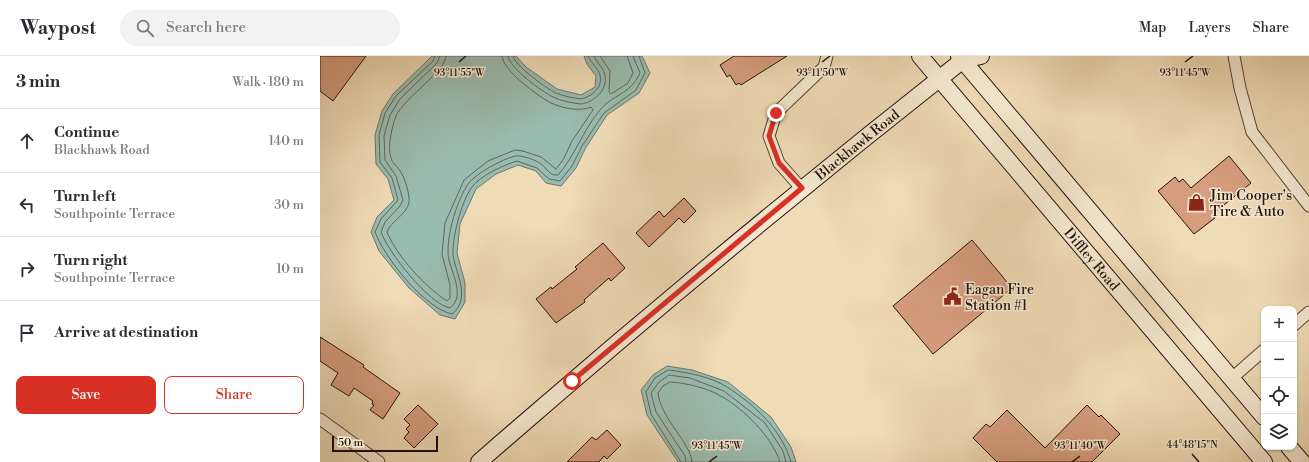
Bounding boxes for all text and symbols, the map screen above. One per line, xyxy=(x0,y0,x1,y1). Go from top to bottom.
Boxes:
search box xyxy=(120,10,400,46)
text: Waypost xyxy=(20,16,96,40)
icon: search xyxy=(134,17,156,39)
text: Search here xyxy=(166,18,246,37)
text: Map xyxy=(1139,19,1166,37)
text: Layers xyxy=(1188,19,1231,37)
text: Share xyxy=(1253,19,1289,37)
text: 93°11'55"W xyxy=(434,67,485,79)
text: 93°11'50"W xyxy=(796,67,849,79)
text: 93°11'45"W xyxy=(1160,67,1211,79)
text: 3 min xyxy=(16,71,60,93)
text: Walk · 180 m xyxy=(232,74,304,90)
route end xyxy=(767,104,785,122)
street label: Blackhawk Road xyxy=(811,106,904,185)
text: Continue xyxy=(54,123,119,142)
icon: ahead xyxy=(16,130,38,152)
text: 140 m xyxy=(268,133,304,149)
text: Blackhawk Road xyxy=(54,142,150,158)
text: Turn left xyxy=(54,187,116,206)
place label: Jim Cooper's Tire & Auto xyxy=(1209,187,1292,221)
shop icon: Jim Cooper's Tire & Auto xyxy=(1187,193,1207,213)
icon: left xyxy=(16,194,38,216)
text: 30 m xyxy=(274,197,304,213)
text: Southpointe Terrace xyxy=(54,206,175,222)
street label: Diffley Road xyxy=(1059,224,1123,295)
text: Turn right xyxy=(54,251,128,270)
icon: right xyxy=(16,258,38,280)
text: 10 m xyxy=(276,261,304,277)
text: Southpointe Terrace xyxy=(54,270,175,286)
place label: Eagan Fire Station #1 xyxy=(965,281,1034,315)
public building icon: Eagan Fire Station #1 xyxy=(942,287,962,307)
map controls xyxy=(1261,306,1297,450)
button: + xyxy=(1261,306,1297,342)
icon: arrive xyxy=(16,322,38,344)
text: Arrive at destination xyxy=(54,323,198,342)
button: − xyxy=(1261,342,1297,378)
route start xyxy=(563,372,581,390)
button: Save xyxy=(16,376,156,414)
button: Share xyxy=(164,376,304,414)
button: locate xyxy=(1261,378,1297,414)
button: layers xyxy=(1261,414,1297,450)
scale bar xyxy=(332,434,438,453)
text: 50 m xyxy=(338,436,363,450)
text: 44°48'15"N xyxy=(1166,439,1218,451)
text: 93°11'45"W xyxy=(692,440,743,452)
text: 93°11'40"W xyxy=(1054,440,1107,452)

